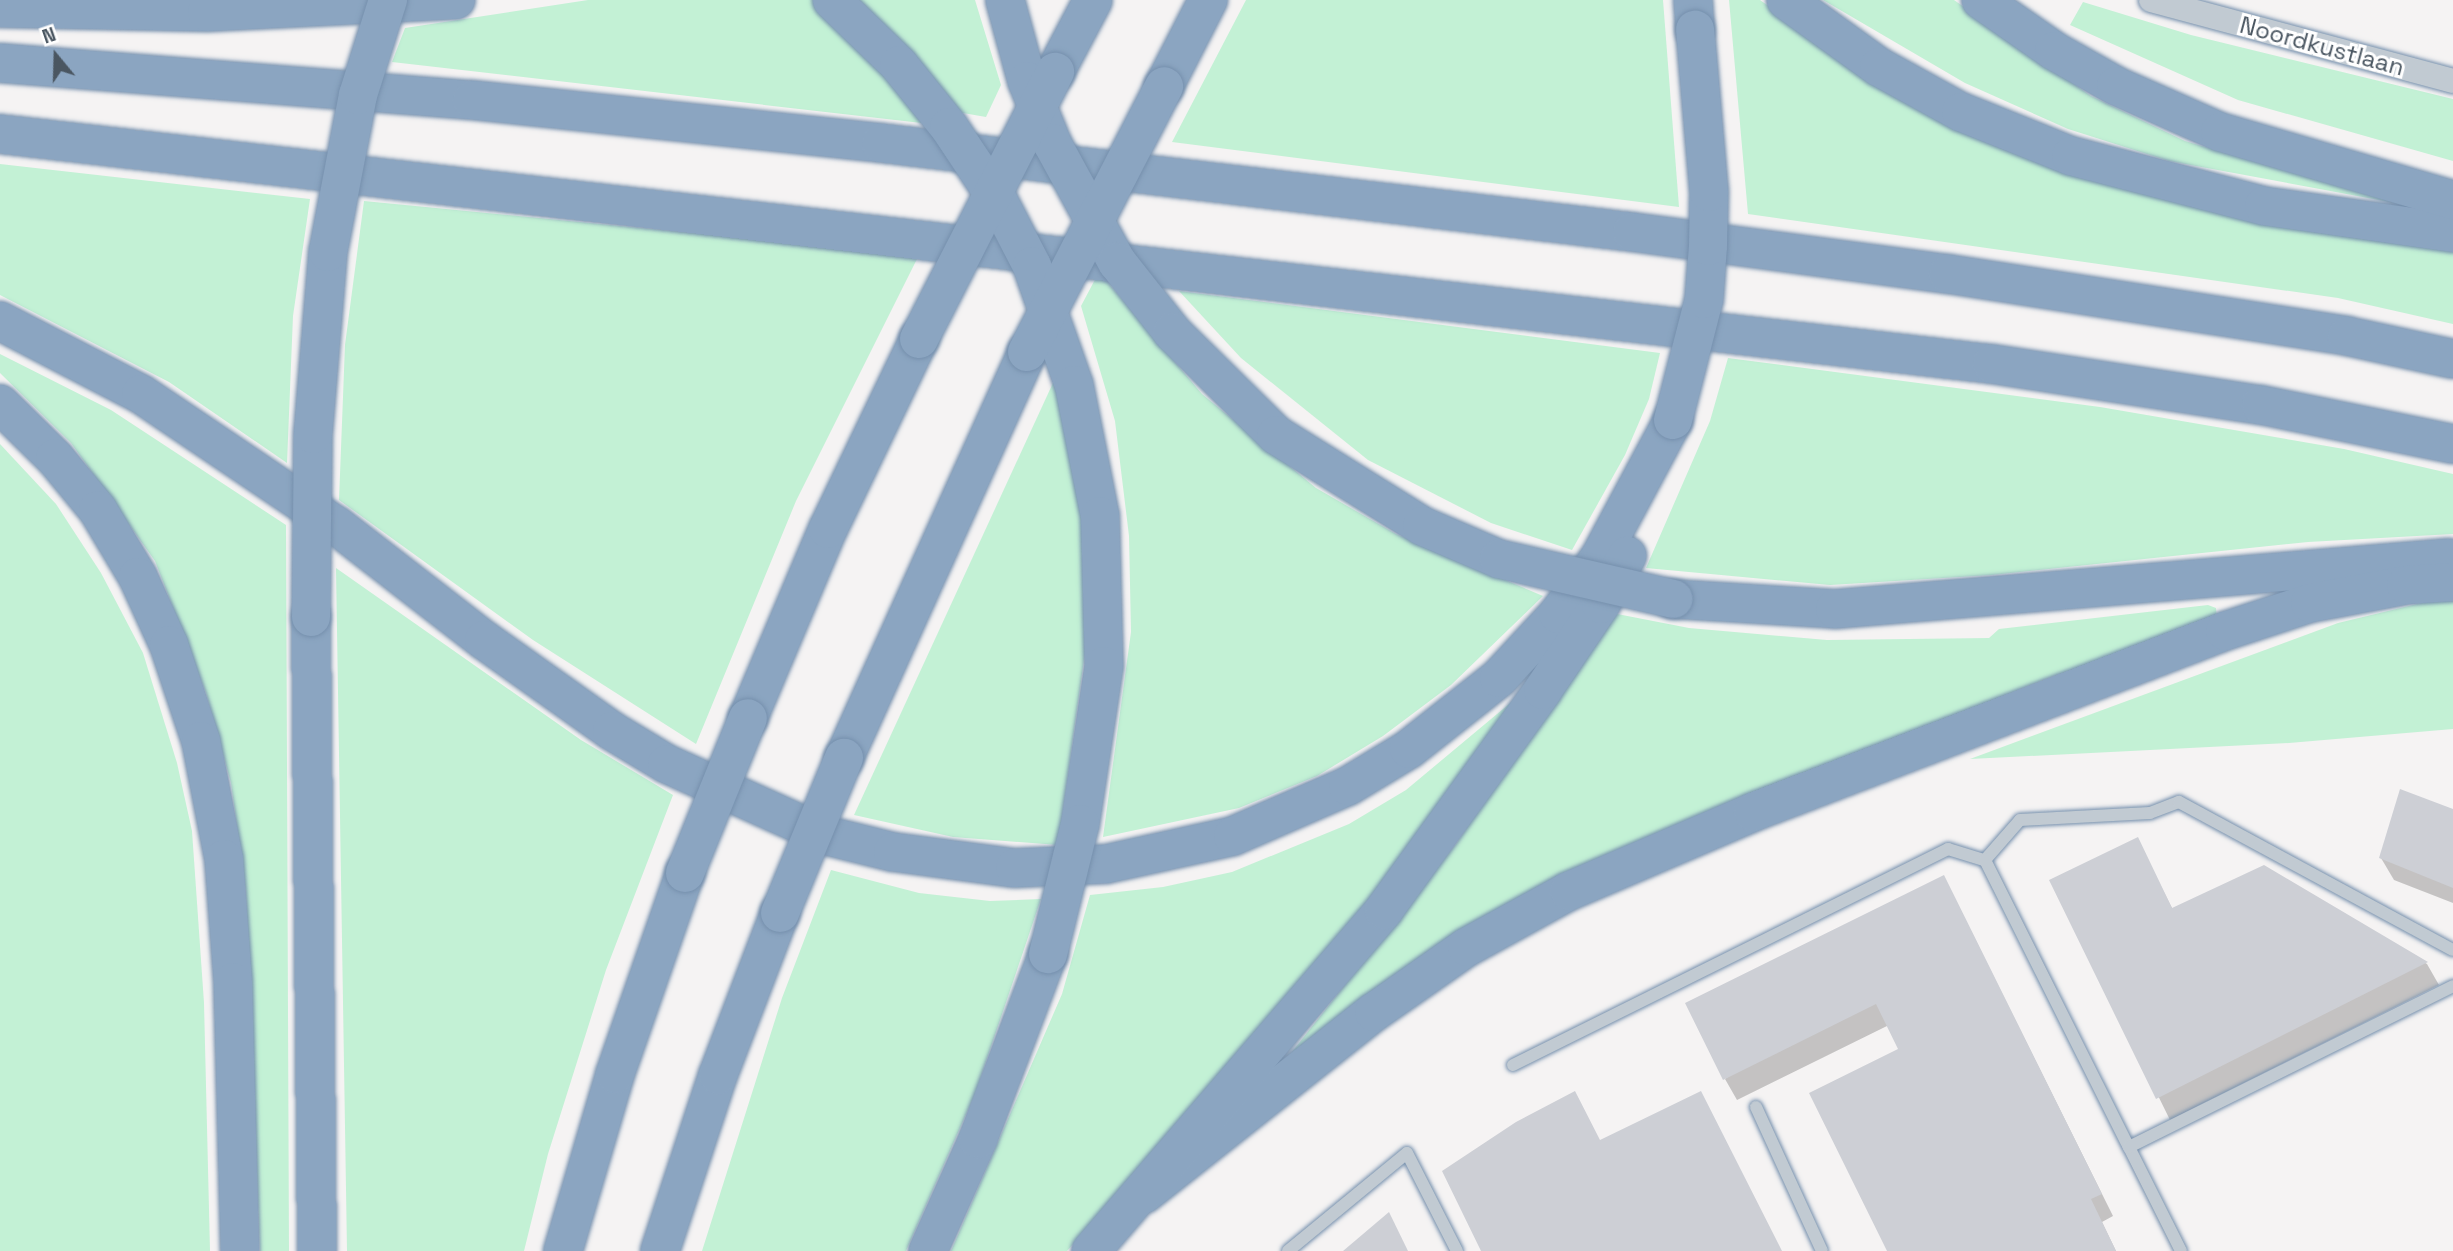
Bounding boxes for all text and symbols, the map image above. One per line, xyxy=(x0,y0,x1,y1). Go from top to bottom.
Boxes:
street label: Noordkustlaan xyxy=(2237,10,2407,82)
north arrow xyxy=(21,21,91,91)
text: N xyxy=(39,22,59,50)

